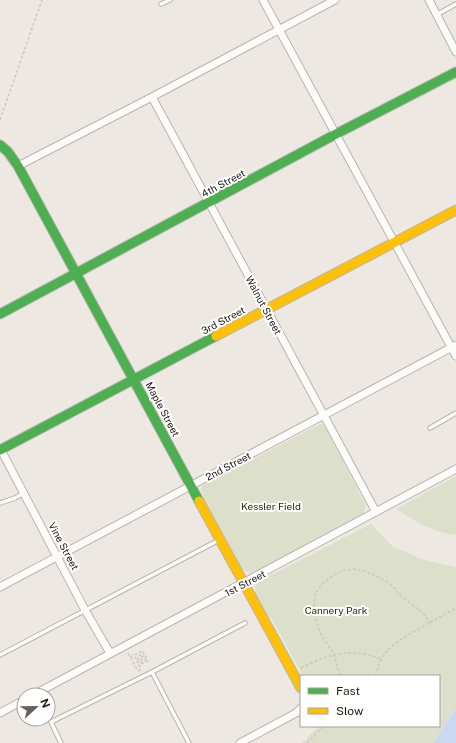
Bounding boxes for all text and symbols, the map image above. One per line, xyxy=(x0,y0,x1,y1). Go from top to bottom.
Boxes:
street label: 4th Street xyxy=(199,166,247,199)
street label: Walnut Street xyxy=(244,274,285,336)
street label: 3rd Street xyxy=(199,303,247,337)
street label: Maple Street xyxy=(144,380,183,439)
street label: 2nd Street xyxy=(203,449,253,483)
park label: Kessler Field xyxy=(241,500,301,512)
street label: Vine Street xyxy=(46,520,82,572)
street label: 1st Street xyxy=(223,567,268,599)
park label: Cannery Park xyxy=(305,604,368,616)
legend xyxy=(300,675,440,727)
text: Fast xyxy=(336,684,361,698)
north arrow xyxy=(16,687,56,727)
text: N xyxy=(38,697,52,709)
text: Slow xyxy=(336,704,364,718)

